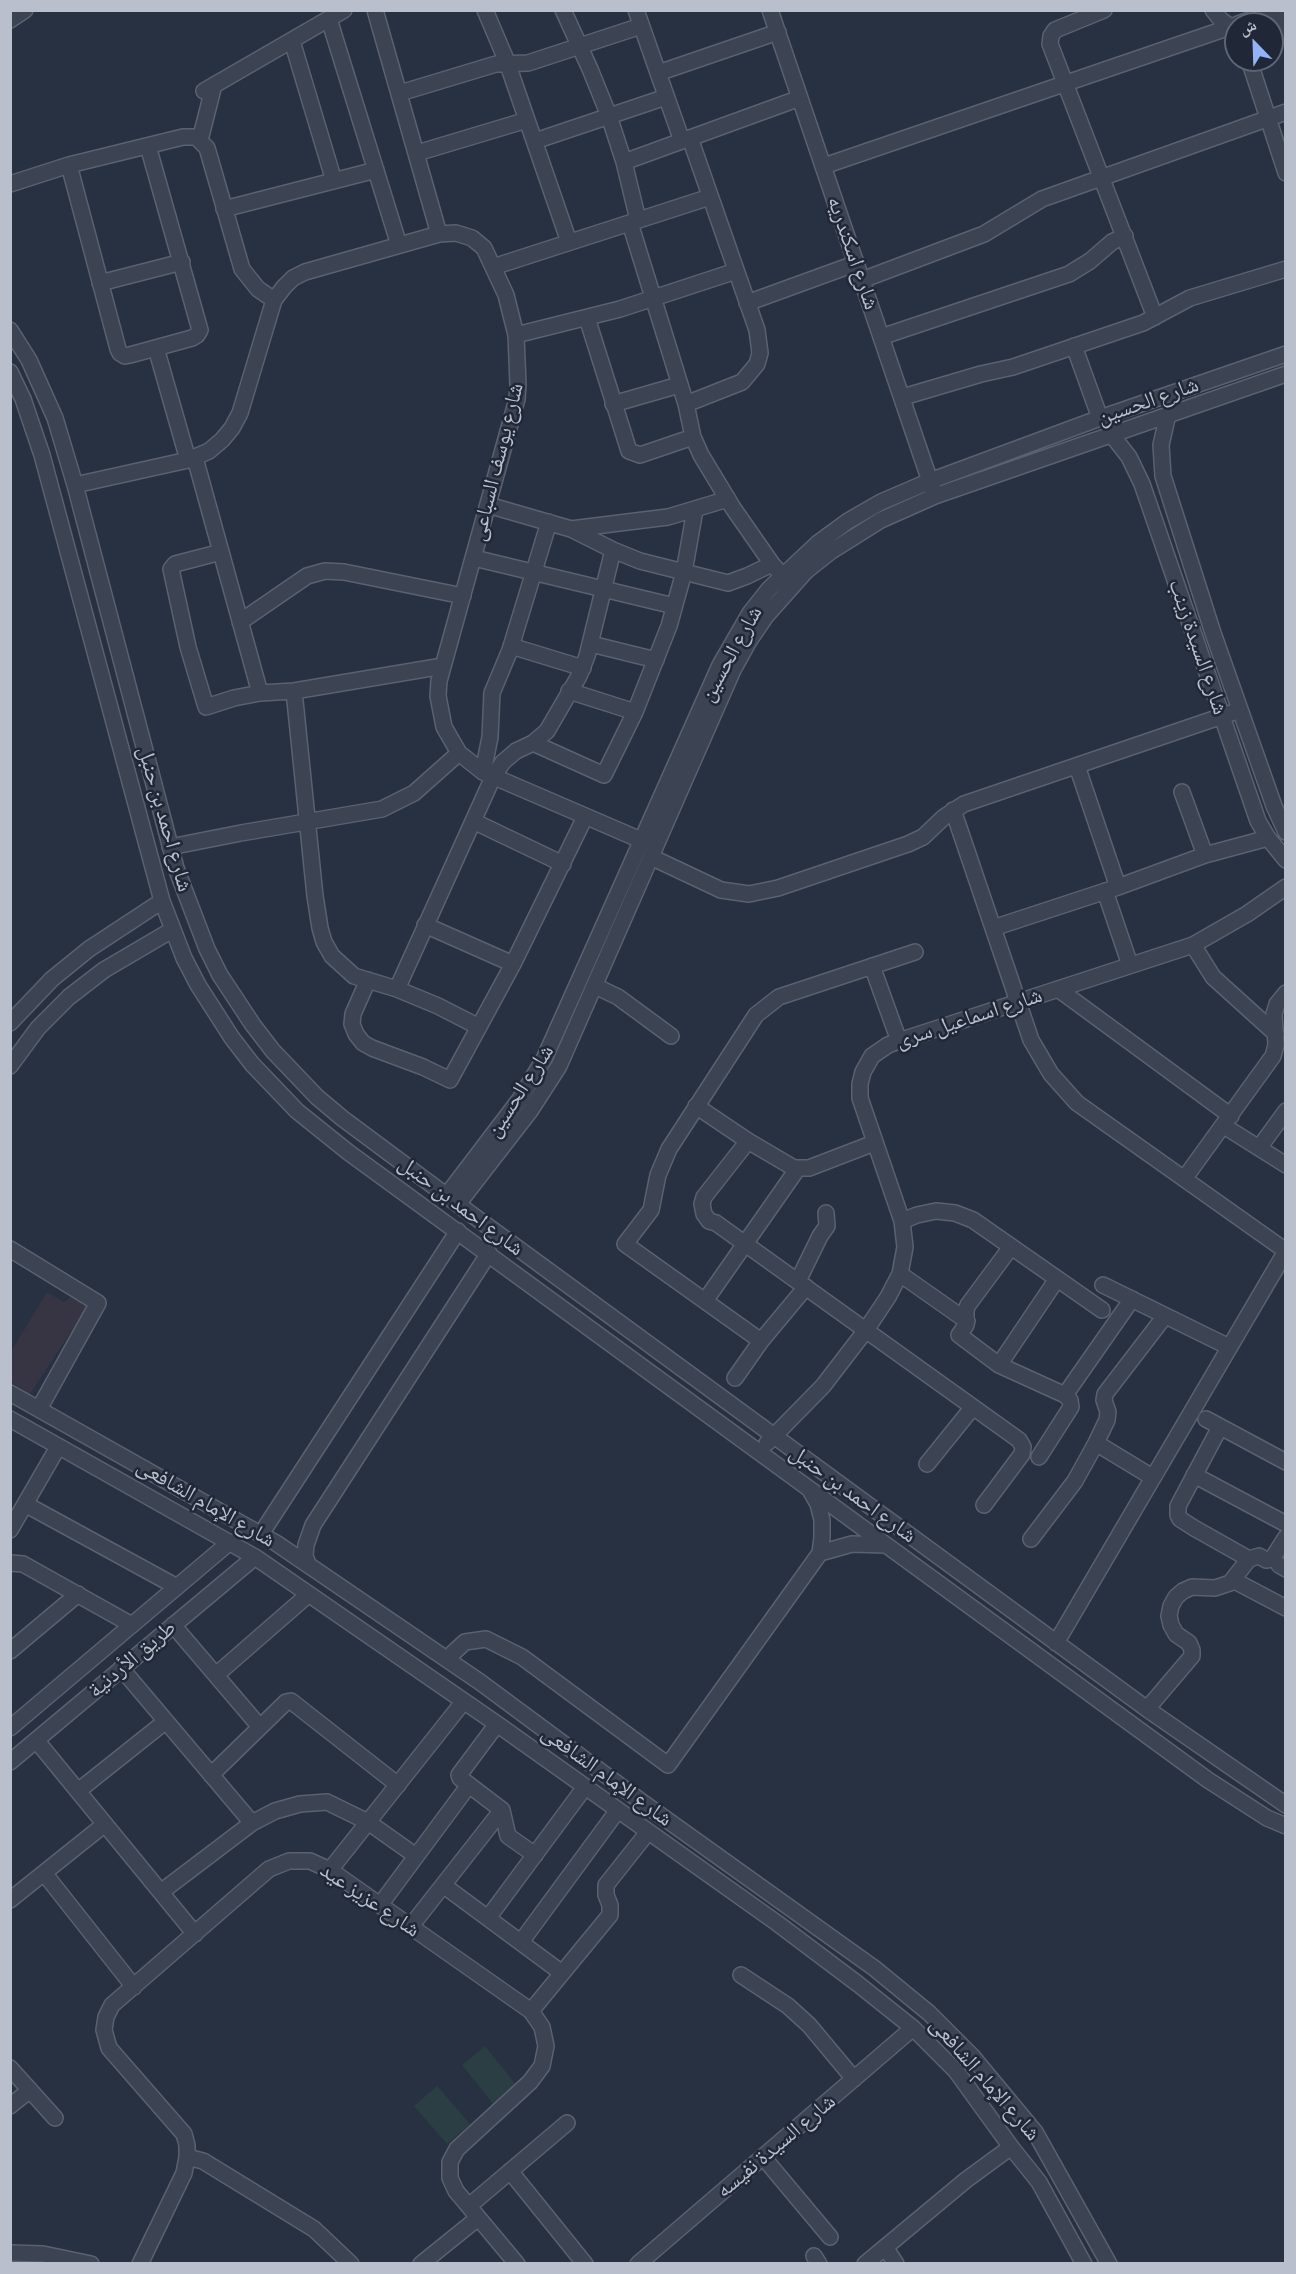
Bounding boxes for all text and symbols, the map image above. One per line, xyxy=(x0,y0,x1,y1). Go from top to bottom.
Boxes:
north arrow xyxy=(1224,12,1284,72)
text: ش xyxy=(1237,17,1259,38)
street label: شارع اسكندريه xyxy=(821,193,885,313)
street label: شارع الحسين xyxy=(1094,371,1202,431)
street label: شارع يوسف السباعى xyxy=(465,380,529,544)
street label: شارع السيدة زينب xyxy=(1163,576,1233,718)
street label: شارع الحسين xyxy=(694,602,768,706)
street label: شارع احمد بن حنبل xyxy=(132,743,198,895)
street label: شارع اسماعيل سرى xyxy=(892,982,1046,1054)
street label: شارع الحسين xyxy=(480,1040,560,1142)
street label: شارع احمد بن حنبل xyxy=(393,1150,529,1262)
street label: شارع احمد بن حنبل xyxy=(784,1439,922,1549)
street label: شارع الإمام الشافعى xyxy=(132,1453,280,1553)
street label: طريق الأردنية xyxy=(83,1615,181,1703)
street label: شارع الإمام الشافعى xyxy=(536,1720,678,1832)
street label: شارع عزيز عيد xyxy=(315,1857,425,1943)
street label: شارع الإمام الشافعى xyxy=(924,2012,1046,2146)
street label: شارع السيدة نفيسه xyxy=(711,2088,841,2204)

